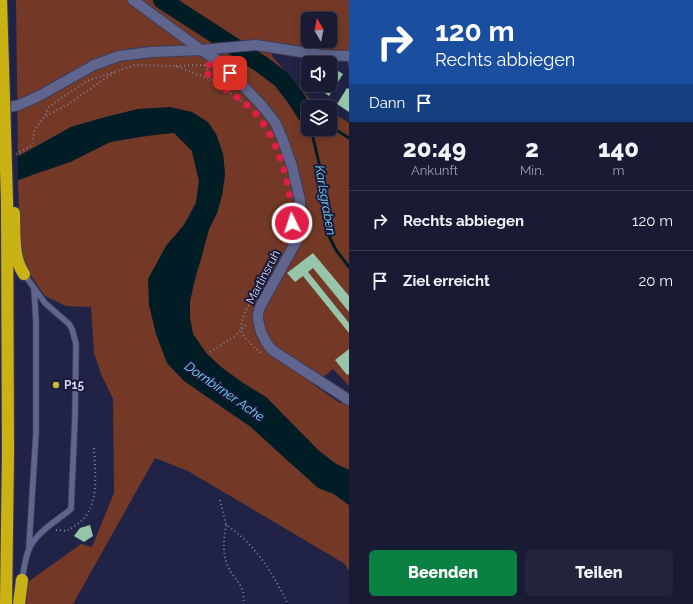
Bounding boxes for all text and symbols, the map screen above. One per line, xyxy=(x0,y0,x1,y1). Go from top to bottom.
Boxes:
north arrow xyxy=(301,12,337,48)
map controls xyxy=(301,12,337,136)
text: 120 m xyxy=(435,15,515,48)
icon: right xyxy=(369,16,421,68)
text: Rechts abbiegen xyxy=(435,49,575,70)
pin xyxy=(213,56,247,90)
button: sound xyxy=(301,56,337,92)
icon: arrive xyxy=(219,62,241,84)
icon: arrive xyxy=(413,92,435,114)
text: Dann xyxy=(369,94,405,112)
button: layers xyxy=(301,100,337,136)
text: 20:49 xyxy=(403,134,466,163)
text: 2 xyxy=(525,134,539,163)
text: 140 xyxy=(598,134,639,163)
text: Ankunft xyxy=(411,163,458,178)
text: Min. xyxy=(520,163,544,178)
text: m xyxy=(613,163,625,178)
water label: Karlsgraben xyxy=(312,164,339,236)
position arrow xyxy=(271,202,313,244)
icon: right xyxy=(369,210,391,232)
text: Rechts abbiegen xyxy=(403,212,524,230)
text: 120 m xyxy=(632,212,673,230)
street label: Martinsruh xyxy=(243,248,283,306)
icon: arrive xyxy=(369,270,391,292)
text: Ziel erreicht xyxy=(403,272,490,290)
text: 20 m xyxy=(638,272,673,290)
water label: Dornbirner Ache xyxy=(182,358,267,424)
place label: P15 xyxy=(64,378,84,392)
marker: P15 xyxy=(51,380,61,390)
button: Beenden xyxy=(369,550,517,596)
button: Teilen xyxy=(525,550,673,596)

